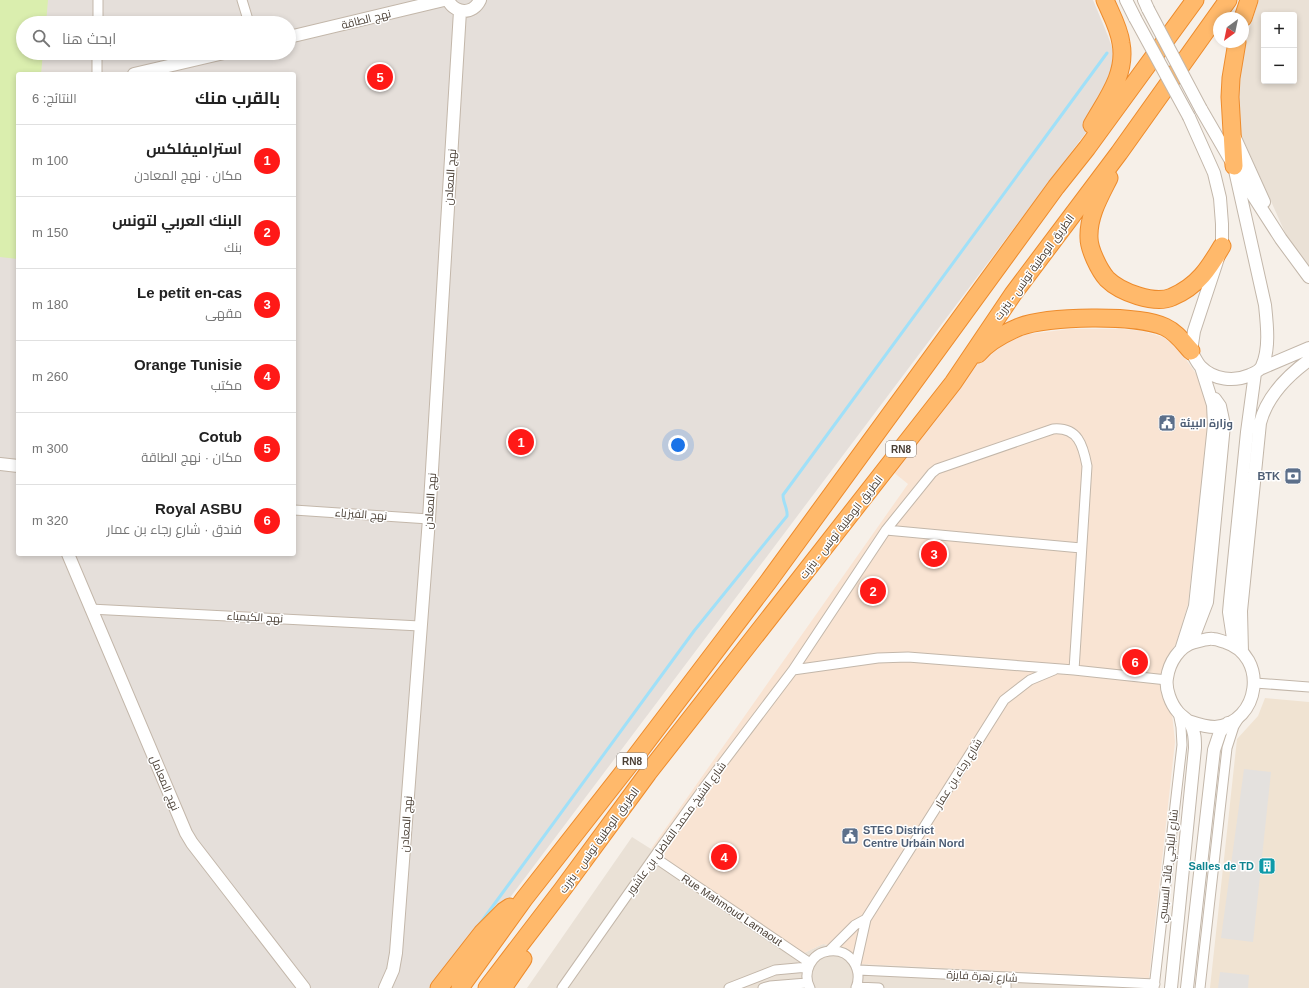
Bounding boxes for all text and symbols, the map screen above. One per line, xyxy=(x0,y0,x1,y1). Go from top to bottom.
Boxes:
street label: نهج الطاقة xyxy=(340,7,393,33)
north arrow xyxy=(1213,12,1249,48)
map controls xyxy=(1261,12,1297,84)
button: + xyxy=(1261,12,1297,48)
search box xyxy=(16,16,296,60)
icon: search xyxy=(30,27,52,49)
text: ابحث هنا xyxy=(62,30,116,47)
button: − xyxy=(1261,48,1297,84)
pin: 5 xyxy=(367,62,393,92)
text: بالقرب منك xyxy=(195,89,280,108)
text: النتائج: 6 xyxy=(32,91,77,106)
text: استراميفلكس xyxy=(146,140,242,157)
street label: نهج المعادن xyxy=(442,148,460,206)
text: 100 m xyxy=(32,153,68,168)
text: 1 xyxy=(263,153,271,168)
text: مكان · نهج المعادن xyxy=(134,168,242,183)
text: البنك العربي لتونس xyxy=(112,212,242,229)
street label: الطريق الوطنية تونس - بنزرت xyxy=(992,212,1077,323)
text: 150 m xyxy=(32,225,68,240)
text: 2 xyxy=(263,225,271,240)
text: بنك xyxy=(224,240,242,255)
text: Le petit en-cas xyxy=(137,284,242,301)
text: 180 m xyxy=(32,297,68,312)
text: 3 xyxy=(263,297,271,312)
text: مقهى xyxy=(205,306,242,321)
text: Orange Tunisie xyxy=(134,356,242,373)
text: 260 m xyxy=(32,369,68,384)
text: 4 xyxy=(263,369,271,384)
text: مكتب xyxy=(211,378,242,393)
public building icon: وزارة البيئة xyxy=(1157,413,1177,433)
place label: وزارة البيئة xyxy=(1180,417,1233,431)
pin: 1 xyxy=(508,427,534,457)
text: Cotub xyxy=(199,428,242,445)
your location xyxy=(668,435,688,455)
text: 300 m xyxy=(32,441,68,456)
text: 5 xyxy=(263,441,271,456)
road number: RN8 xyxy=(886,441,916,457)
text: مكان · نهج الطاقة xyxy=(141,450,242,465)
bank icon: BTK xyxy=(1283,466,1303,486)
place label: BTK xyxy=(1257,470,1280,482)
street label: نهج المعادن xyxy=(422,472,440,530)
street label: الطريق الوطنية تونس - بنزرت xyxy=(797,473,886,582)
text: Royal ASBU xyxy=(155,500,242,517)
street label: نهج الفيزياء xyxy=(334,506,388,524)
text: 320 m xyxy=(32,513,68,528)
text: 6 xyxy=(263,513,271,528)
text: فندق · شارع رجاء بن عمار xyxy=(107,522,242,537)
pin: 3 xyxy=(921,539,947,569)
pin: 2 xyxy=(860,576,886,606)
street label: نهج الكيمياء xyxy=(226,610,284,626)
pin: 6 xyxy=(1122,647,1148,677)
street label: شارع رجاء بن عمار xyxy=(931,736,986,812)
road number: RN8 xyxy=(617,753,647,769)
street label: نهج المعامل xyxy=(146,754,182,813)
street label: شارع الشيخ محمد الفاضل بن عاشور xyxy=(623,759,730,899)
street label: الطريق الوطنية تونس - بنزرت xyxy=(557,785,642,896)
street label: نهج المعادن xyxy=(398,795,416,853)
street label: شارع الباجي قائد السبسي xyxy=(1156,809,1183,924)
place label: STEG District Centre Urbain Nord xyxy=(863,824,964,849)
public building icon: STEG District Centre Urbain Nord xyxy=(840,826,860,846)
pin: 4 xyxy=(711,842,737,872)
building icon: Salles de TD xyxy=(1257,856,1277,876)
place label: Salles de TD xyxy=(1189,860,1254,872)
street label: Rue Mahmoud Larnaout xyxy=(679,872,785,948)
street label: شارع زهرة فايزة xyxy=(946,968,1018,986)

